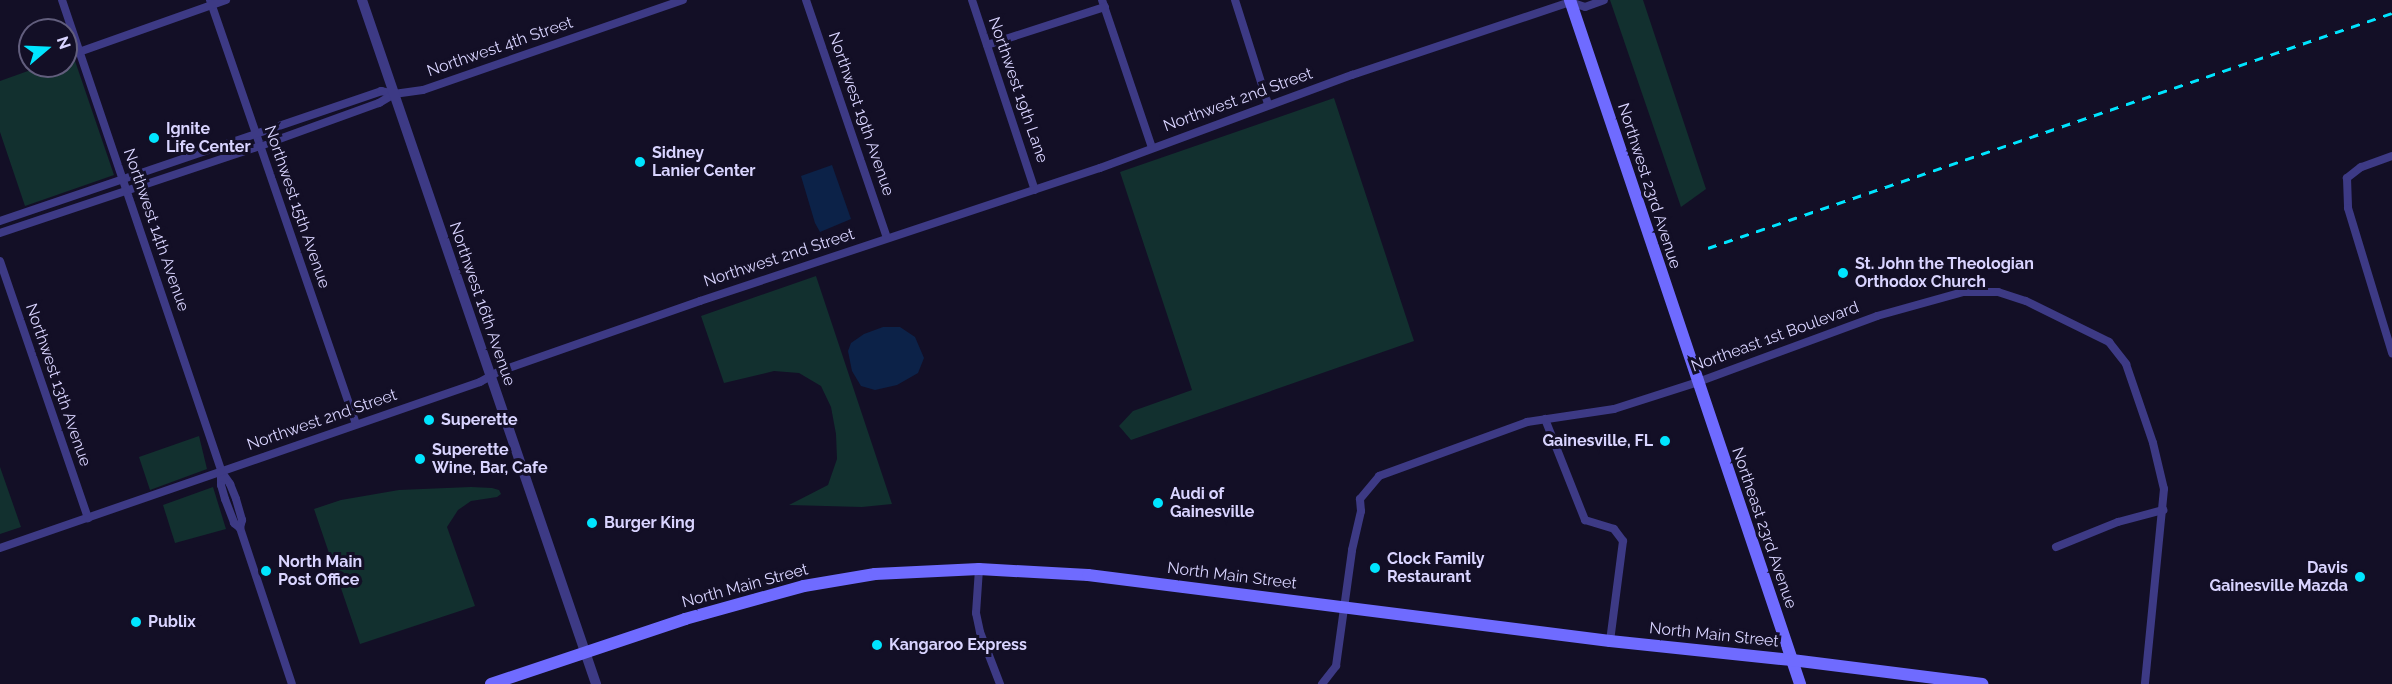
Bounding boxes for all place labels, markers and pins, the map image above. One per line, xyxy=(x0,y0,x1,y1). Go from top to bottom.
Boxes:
place label: Ignite Life Center xyxy=(166,119,251,157)
marker: Ignite Life Center xyxy=(147,131,161,145)
place label: Sidney Lanier Center xyxy=(652,143,756,181)
marker: Sidney Lanier Center xyxy=(633,155,647,169)
place label: St. John the Theologian Orthodox Church xyxy=(1855,254,2035,292)
marker: St. John the Theologian Orthodox Church xyxy=(1836,266,1850,280)
place label: Superette xyxy=(441,410,518,430)
marker: Superette xyxy=(422,413,436,427)
place label: Gainesville, FL xyxy=(1543,431,1653,451)
marker: Gainesville, FL xyxy=(1658,434,1672,448)
place label: Superette Wine, Bar, Cafe xyxy=(432,440,547,478)
marker: Superette Wine, Bar, Cafe xyxy=(413,452,427,466)
place label: Audi of Gainesville xyxy=(1170,484,1254,522)
marker: Audi of Gainesville xyxy=(1151,496,1165,510)
place label: Burger King xyxy=(604,513,695,533)
marker: Burger King xyxy=(585,516,599,530)
place label: Clock Family Restaurant xyxy=(1387,549,1485,587)
place label: North Main Post Office xyxy=(278,552,362,590)
place label: Davis Gainesville Mazda xyxy=(2210,558,2348,596)
marker: Clock Family Restaurant xyxy=(1368,561,1382,575)
marker: North Main Post Office xyxy=(259,564,273,578)
marker: Davis Gainesville Mazda xyxy=(2353,570,2367,584)
place label: Publix xyxy=(148,612,196,632)
marker: Publix xyxy=(129,615,143,629)
place label: Kangaroo Express xyxy=(889,635,1027,655)
marker: Kangaroo Express xyxy=(870,638,884,652)

